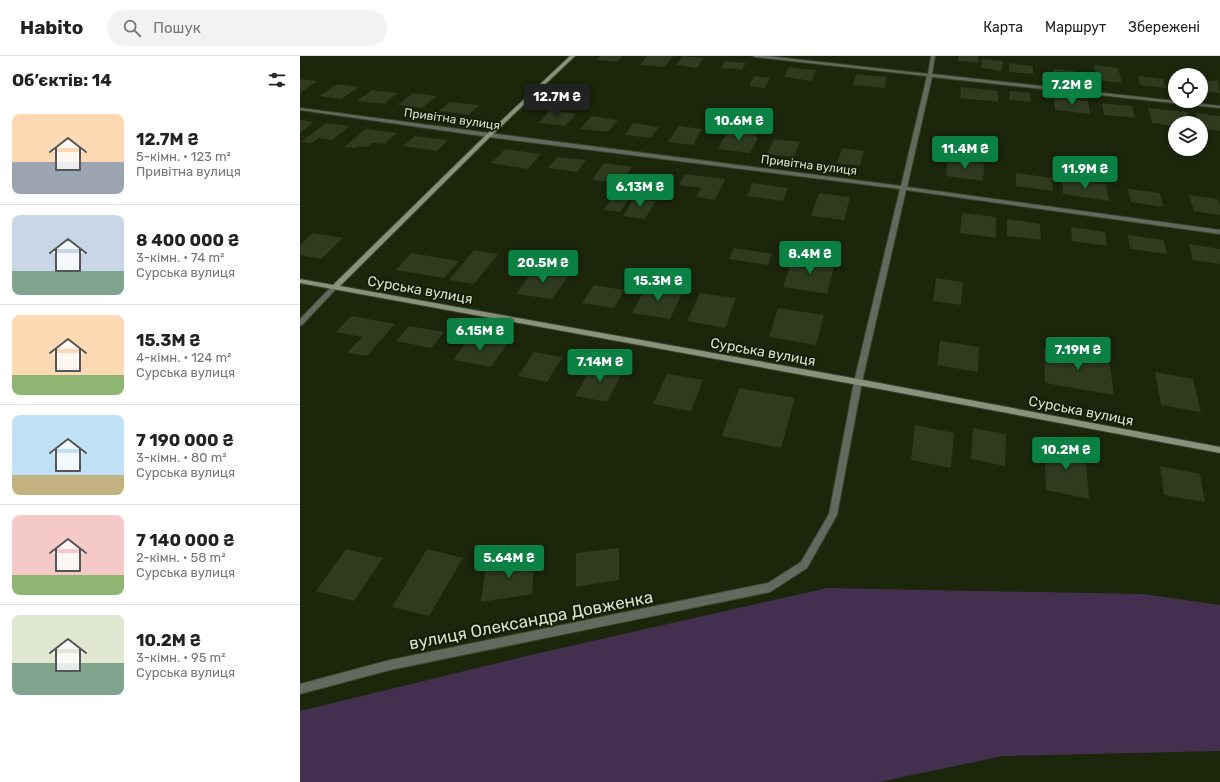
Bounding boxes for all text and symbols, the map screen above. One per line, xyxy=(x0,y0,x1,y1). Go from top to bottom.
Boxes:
search box xyxy=(107,10,387,46)
text: Habito xyxy=(20,16,83,39)
icon: search xyxy=(121,17,143,39)
text: Пошук xyxy=(153,19,201,37)
text: Карта xyxy=(983,19,1023,36)
text: Маршрут xyxy=(1045,19,1106,36)
text: Збережені xyxy=(1128,19,1200,36)
map controls xyxy=(1168,68,1208,156)
button: locate xyxy=(1168,68,1208,108)
icon: filters xyxy=(266,69,288,91)
text: Об’єктів: 14 xyxy=(12,70,112,90)
pin: 7.2M ₴ xyxy=(1039,72,1105,106)
text: 7.2M ₴ xyxy=(1051,77,1093,92)
pin: 12.7M ₴ xyxy=(520,84,594,118)
text: 12.7M ₴ xyxy=(533,89,581,104)
street label: Привітна вулиця xyxy=(403,105,501,133)
pin: 10.6M ₴ xyxy=(702,108,776,142)
text: 10.6M ₴ xyxy=(714,113,764,128)
button: layers xyxy=(1168,116,1208,156)
text: 12.7M ₴ xyxy=(136,129,199,149)
icon: home xyxy=(44,130,92,178)
pin: 11.4M ₴ xyxy=(928,136,1002,170)
text: 11.4M ₴ xyxy=(941,141,989,156)
text: 5-кімн. · 123 m² xyxy=(136,149,231,164)
street label: Привітна вулиця xyxy=(760,152,858,178)
pin: 11.9M ₴ xyxy=(1048,156,1122,190)
text: 11.9M ₴ xyxy=(1062,161,1108,176)
text: Привітна вулиця xyxy=(136,164,241,179)
pin: 6.13M ₴ xyxy=(603,174,677,208)
text: 6.13M ₴ xyxy=(616,179,664,194)
text: 8 400 000 ₴ xyxy=(136,230,239,250)
icon: home xyxy=(44,231,92,279)
pin: 8.4M ₴ xyxy=(777,241,843,275)
text: 8.4M ₴ xyxy=(788,246,832,261)
text: 3-кімн. · 74 m² xyxy=(136,250,224,265)
pin: 20.5M ₴ xyxy=(506,250,580,284)
text: 20.5M ₴ xyxy=(517,255,569,270)
text: Сурська вулиця xyxy=(136,265,235,280)
pin: 15.3M ₴ xyxy=(621,268,695,302)
street label: Сурська вулиця xyxy=(366,272,474,308)
text: 15.3M ₴ xyxy=(633,273,683,288)
pin: 6.15M ₴ xyxy=(443,318,517,352)
text: 6.15M ₴ xyxy=(456,323,504,338)
text: 15.3M ₴ xyxy=(136,330,201,350)
icon: home xyxy=(44,331,92,379)
street label: Сурська вулиця xyxy=(709,334,817,370)
pin: 7.19M ₴ xyxy=(1041,337,1115,371)
text: 7.19M ₴ xyxy=(1055,342,1101,357)
pin: 7.14M ₴ xyxy=(563,349,637,383)
text: 4-кімн. · 124 m² xyxy=(136,350,232,365)
text: 7.14M ₴ xyxy=(576,354,624,369)
text: Сурська вулиця xyxy=(136,365,235,380)
street label: Сурська вулиця xyxy=(1027,392,1135,430)
text: 7 190 000 ₴ xyxy=(136,430,234,450)
icon: home xyxy=(44,431,92,479)
pin: 10.2M ₴ xyxy=(1029,437,1103,471)
text: 10.2M ₴ xyxy=(1041,442,1091,457)
text: 3-кімн. · 80 m² xyxy=(136,450,227,465)
text: Сурська вулиця xyxy=(136,465,235,480)
text: 7 140 000 ₴ xyxy=(136,530,234,550)
icon: home xyxy=(44,531,92,579)
pin: 5.64M ₴ xyxy=(472,545,546,579)
text: 2-кімн. · 58 m² xyxy=(136,550,226,565)
text: 5.64M ₴ xyxy=(483,550,535,565)
text: Сурська вулиця xyxy=(136,565,235,580)
street label: вулиця Олександра Довженка xyxy=(407,587,655,653)
text: 10.2M ₴ xyxy=(136,630,201,650)
icon: home xyxy=(44,631,92,679)
text: 3-кімн. · 95 m² xyxy=(136,650,226,665)
text: Сурська вулиця xyxy=(136,665,235,680)

